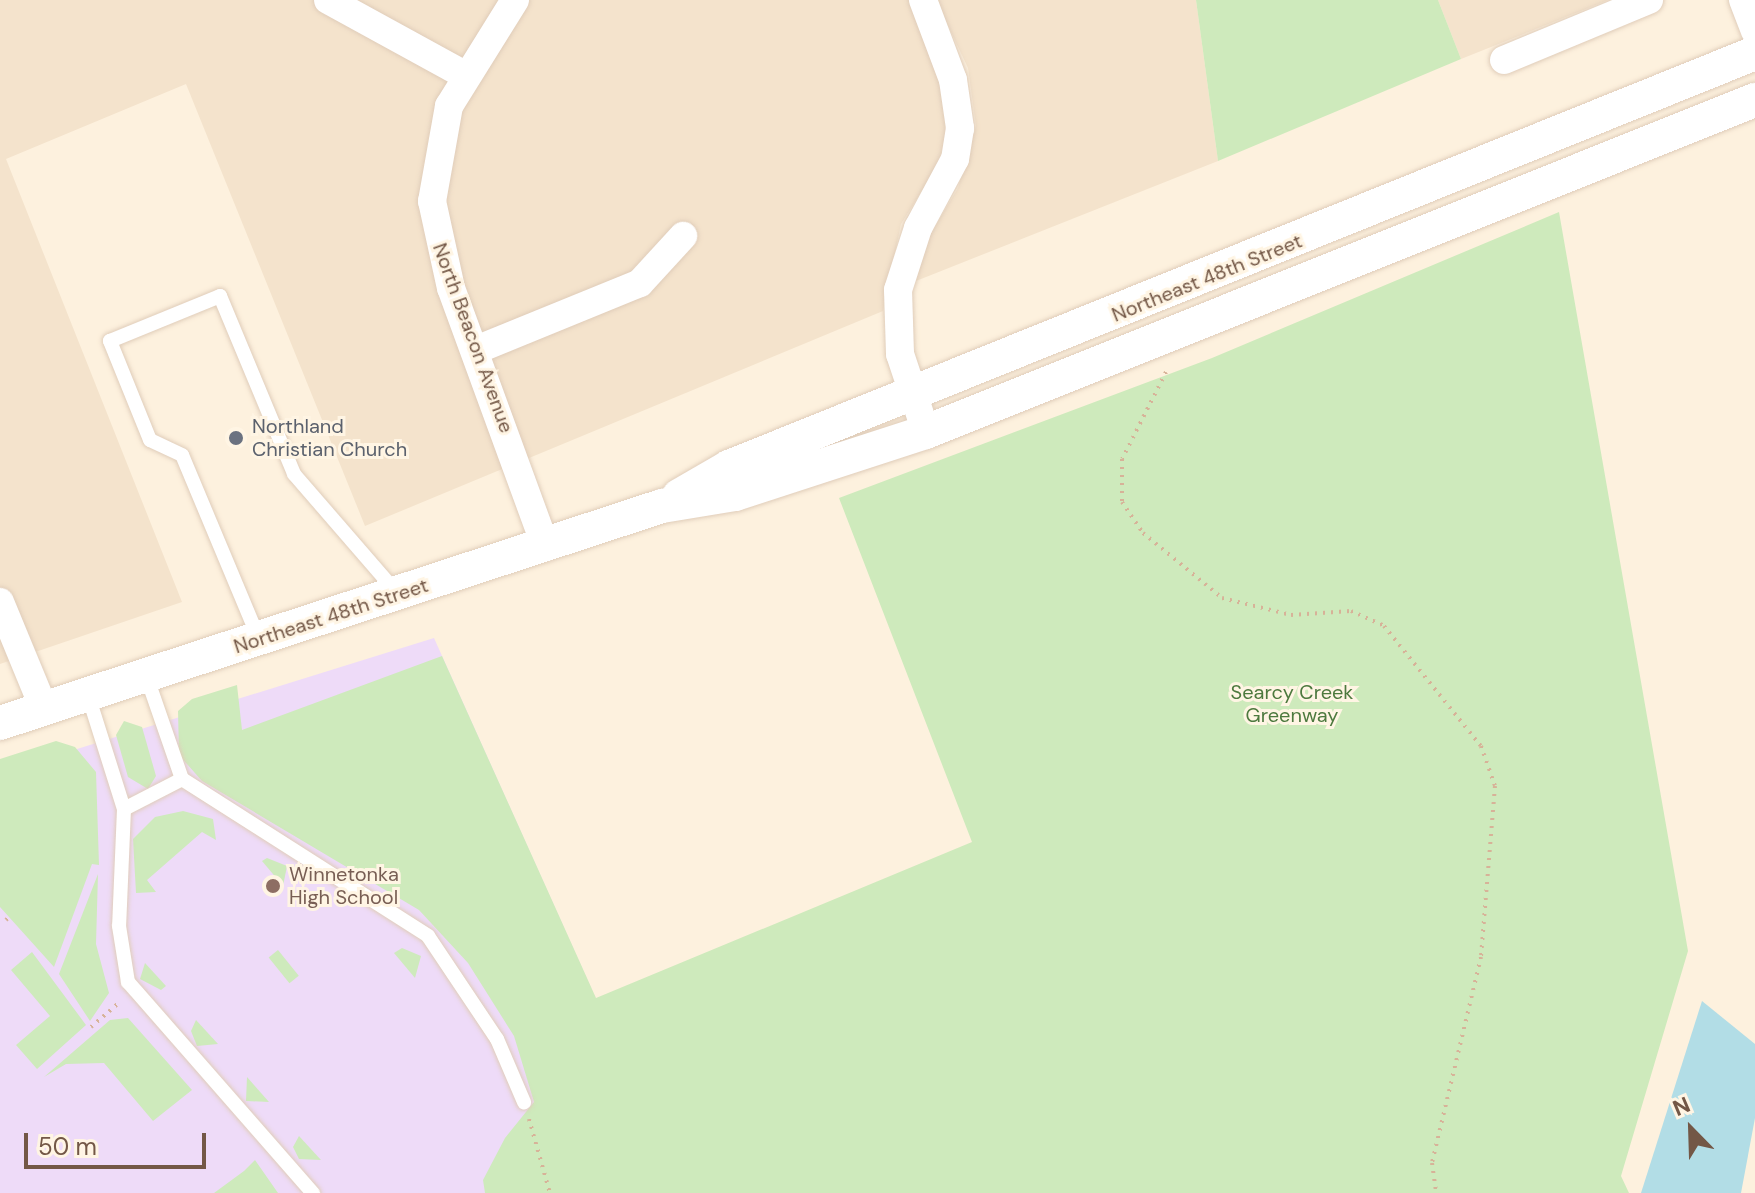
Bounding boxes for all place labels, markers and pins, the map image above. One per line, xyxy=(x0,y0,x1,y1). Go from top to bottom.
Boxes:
place label: Northland Christian Church xyxy=(252,414,407,461)
marker: Northland Christian Church xyxy=(227,429,245,447)
place label: Winnetonka High School xyxy=(289,862,399,909)
marker: Winnetonka High School xyxy=(264,877,282,895)

